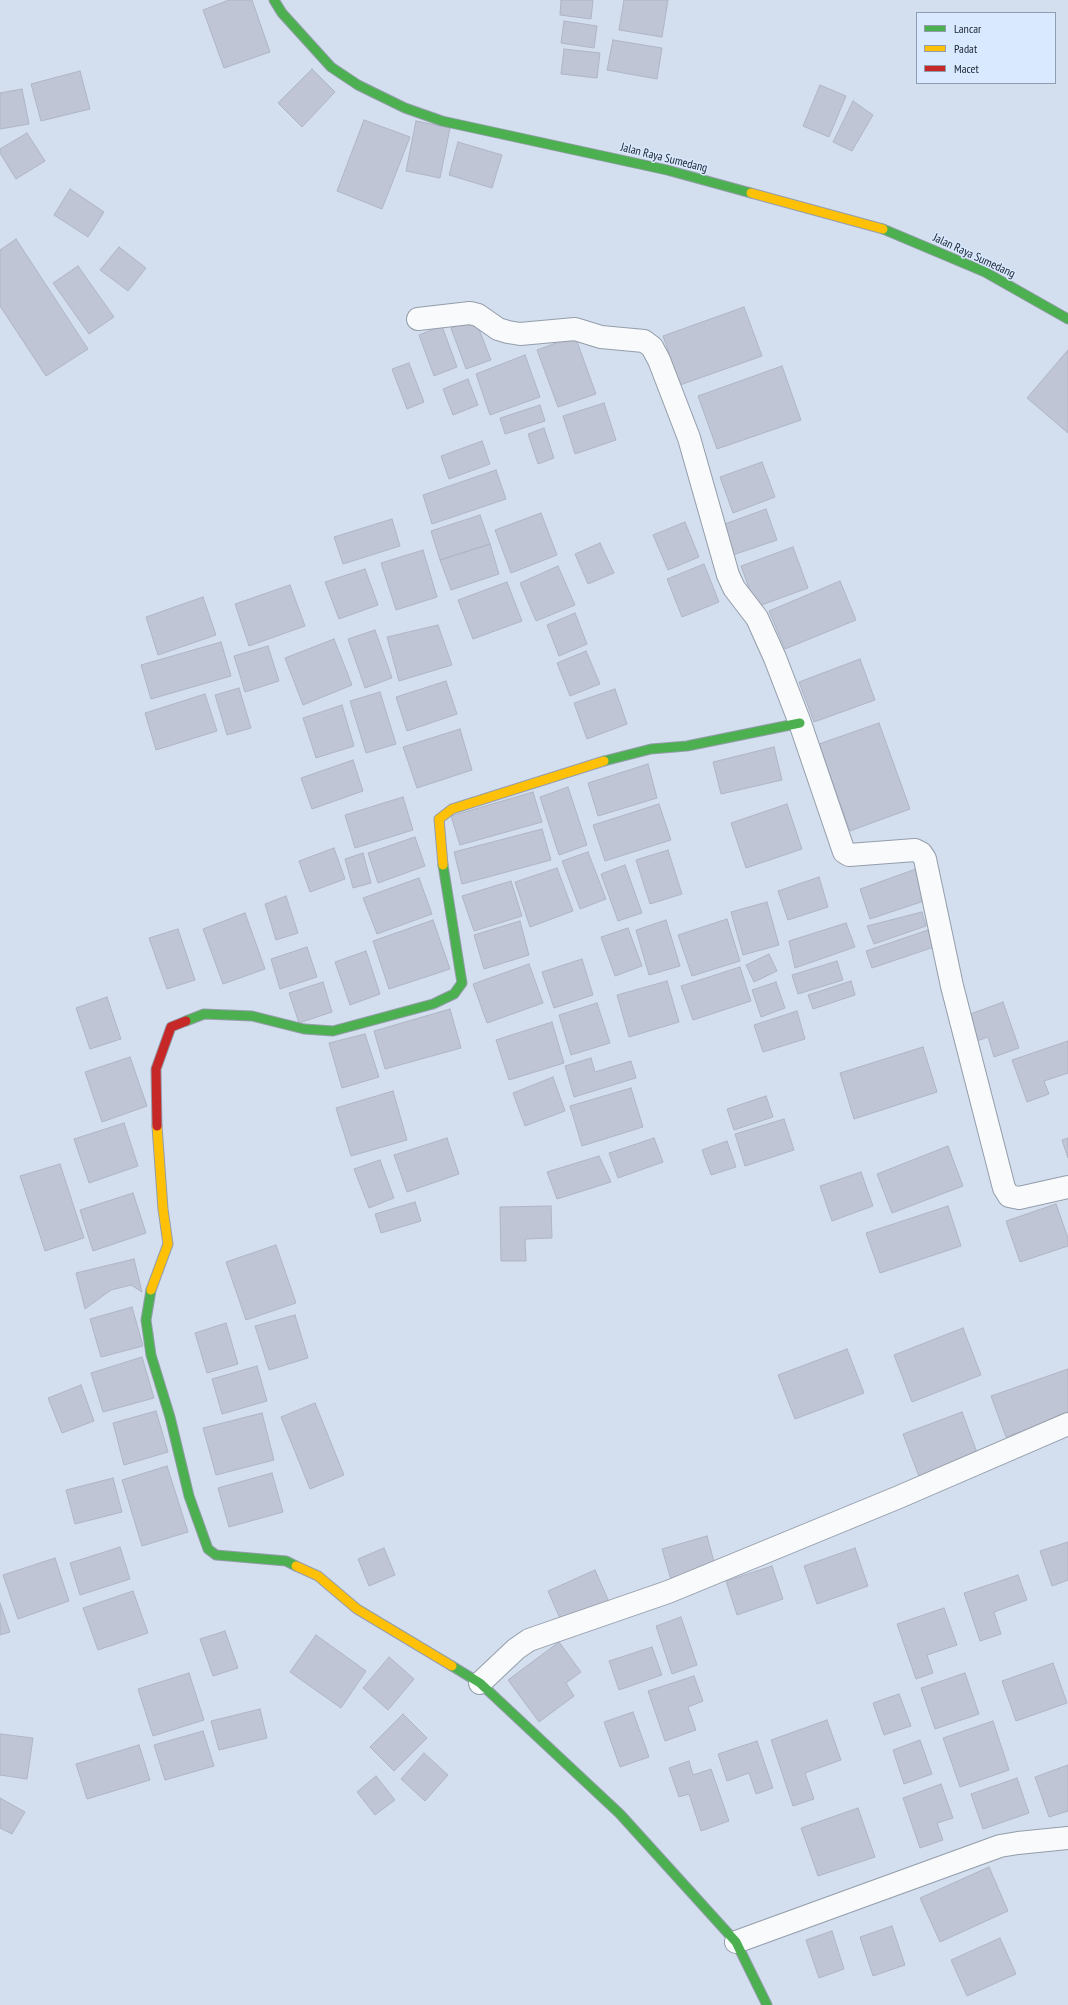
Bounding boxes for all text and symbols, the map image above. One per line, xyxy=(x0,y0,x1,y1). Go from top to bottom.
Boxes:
legend xyxy=(916,12,1056,84)
text: Lancar xyxy=(954,21,981,36)
text: Padat xyxy=(954,41,977,56)
text: Macet xyxy=(954,61,979,76)
street label: Jalan Raya Sumedang xyxy=(619,140,709,176)
street label: Jalan Raya Sumedang xyxy=(931,231,1017,281)

